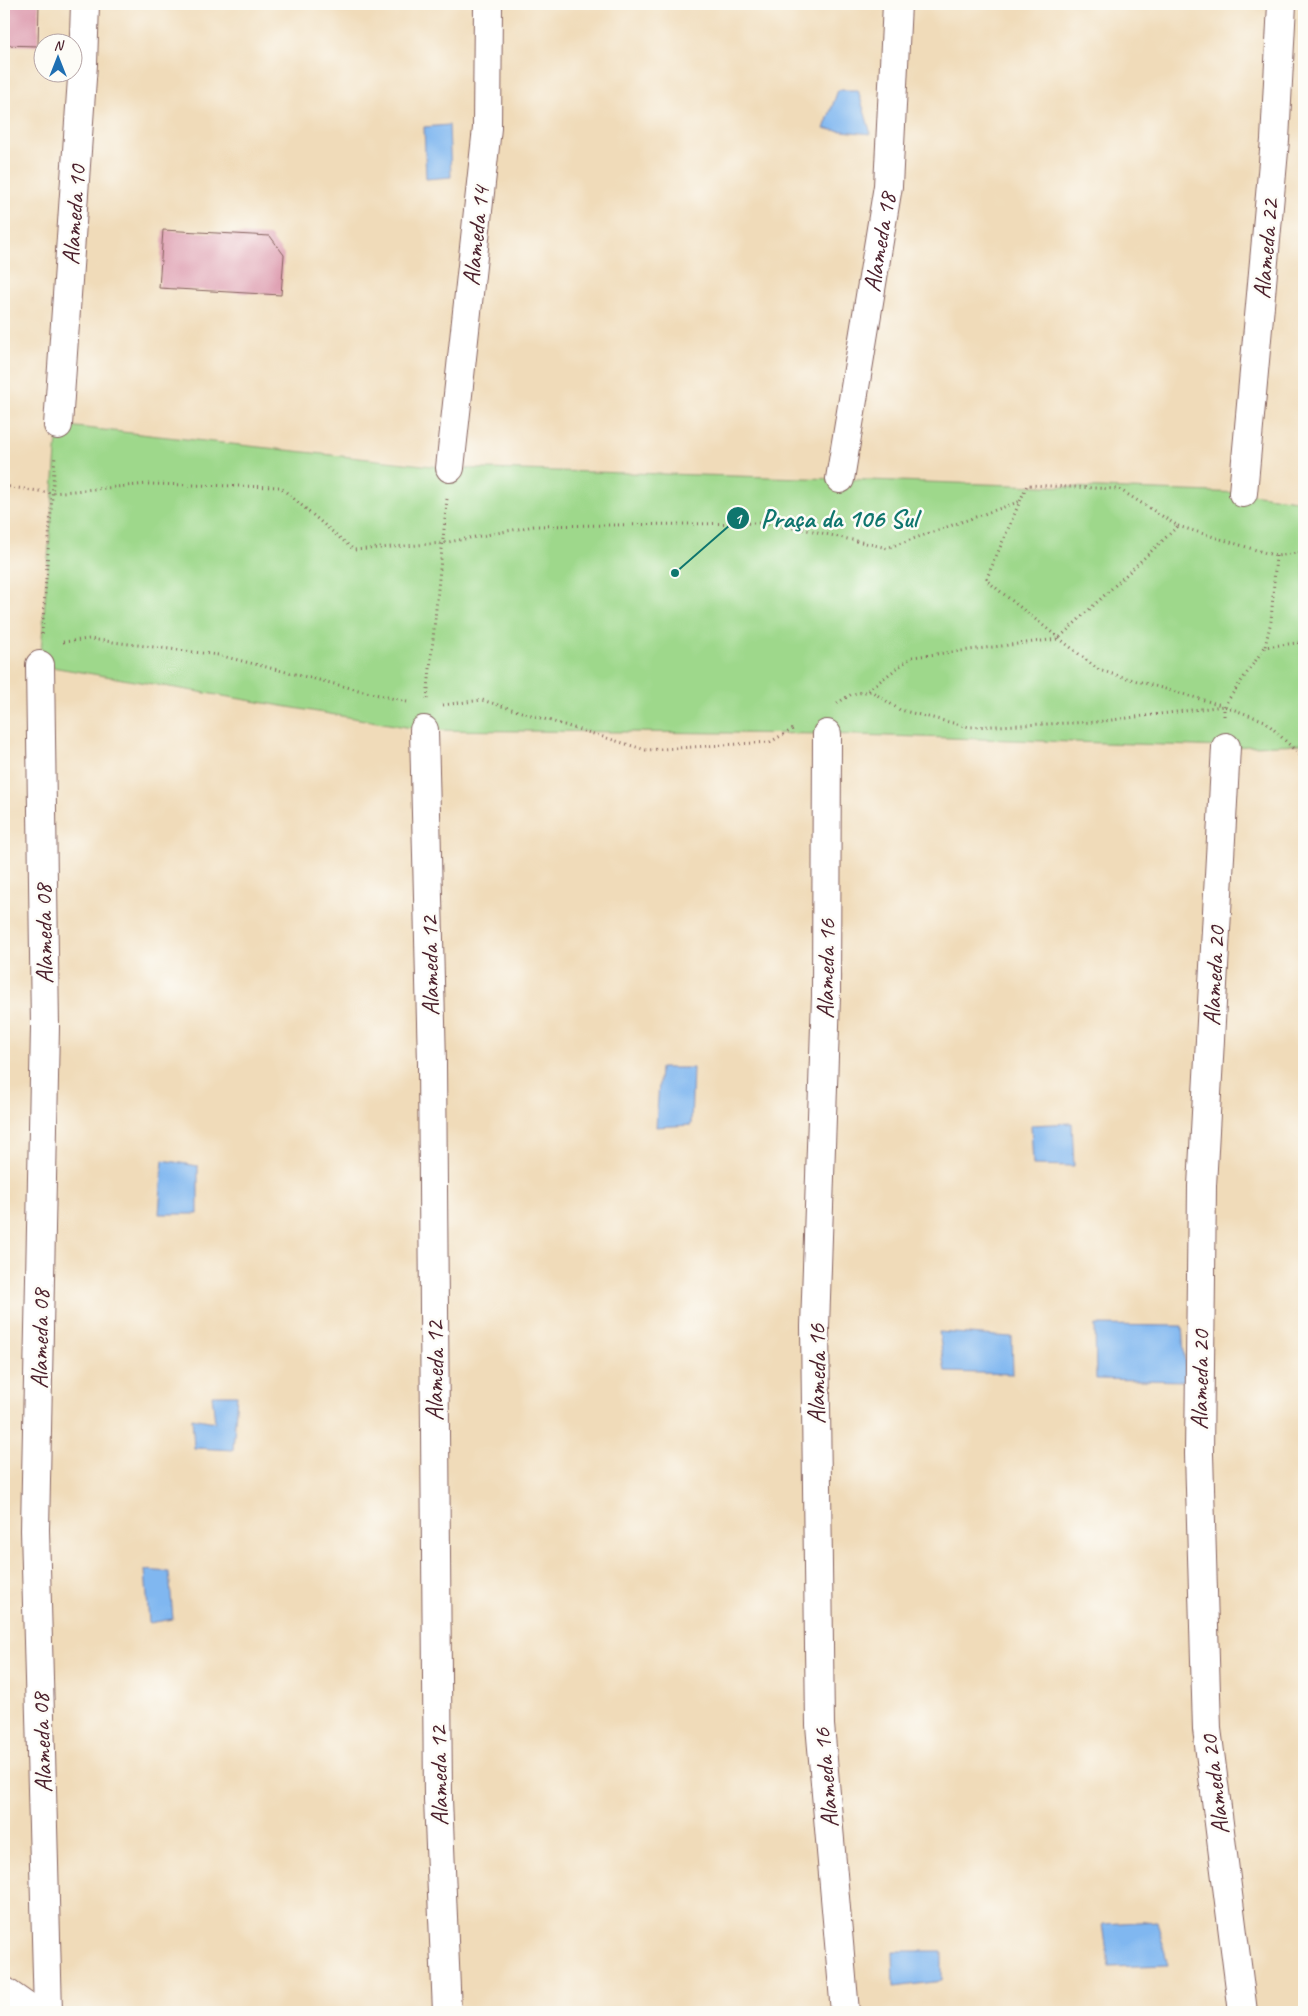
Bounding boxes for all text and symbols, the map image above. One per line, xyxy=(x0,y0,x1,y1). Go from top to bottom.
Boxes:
north arrow xyxy=(32,32,82,82)
text: N xyxy=(54,37,65,54)
street label: Alameda 10 xyxy=(55,162,94,266)
street label: Alameda 14 xyxy=(455,182,497,287)
street label: Alameda 18 xyxy=(856,188,904,294)
street label: Alameda 22 xyxy=(1246,196,1286,300)
callout: Praça da 106 Sul xyxy=(726,498,928,539)
text: Praça da 106 Sul xyxy=(761,502,923,535)
text: 1 xyxy=(735,510,744,529)
street label: Alameda 08 xyxy=(27,881,61,984)
street label: Alameda 12 xyxy=(413,914,447,1016)
street label: Alameda 16 xyxy=(809,918,843,1019)
street label: Alameda 20 xyxy=(1195,924,1233,1027)
street label: Alameda 08 xyxy=(23,1286,57,1389)
street label: Alameda 12 xyxy=(419,1319,451,1421)
street label: Alameda 16 xyxy=(801,1323,833,1424)
street label: Alameda 20 xyxy=(1183,1328,1217,1430)
street label: Alameda 08 xyxy=(24,1690,60,1793)
street label: Alameda 12 xyxy=(422,1724,456,1826)
street label: Alameda 16 xyxy=(806,1726,846,1829)
street label: Alameda 20 xyxy=(1193,1732,1237,1836)

